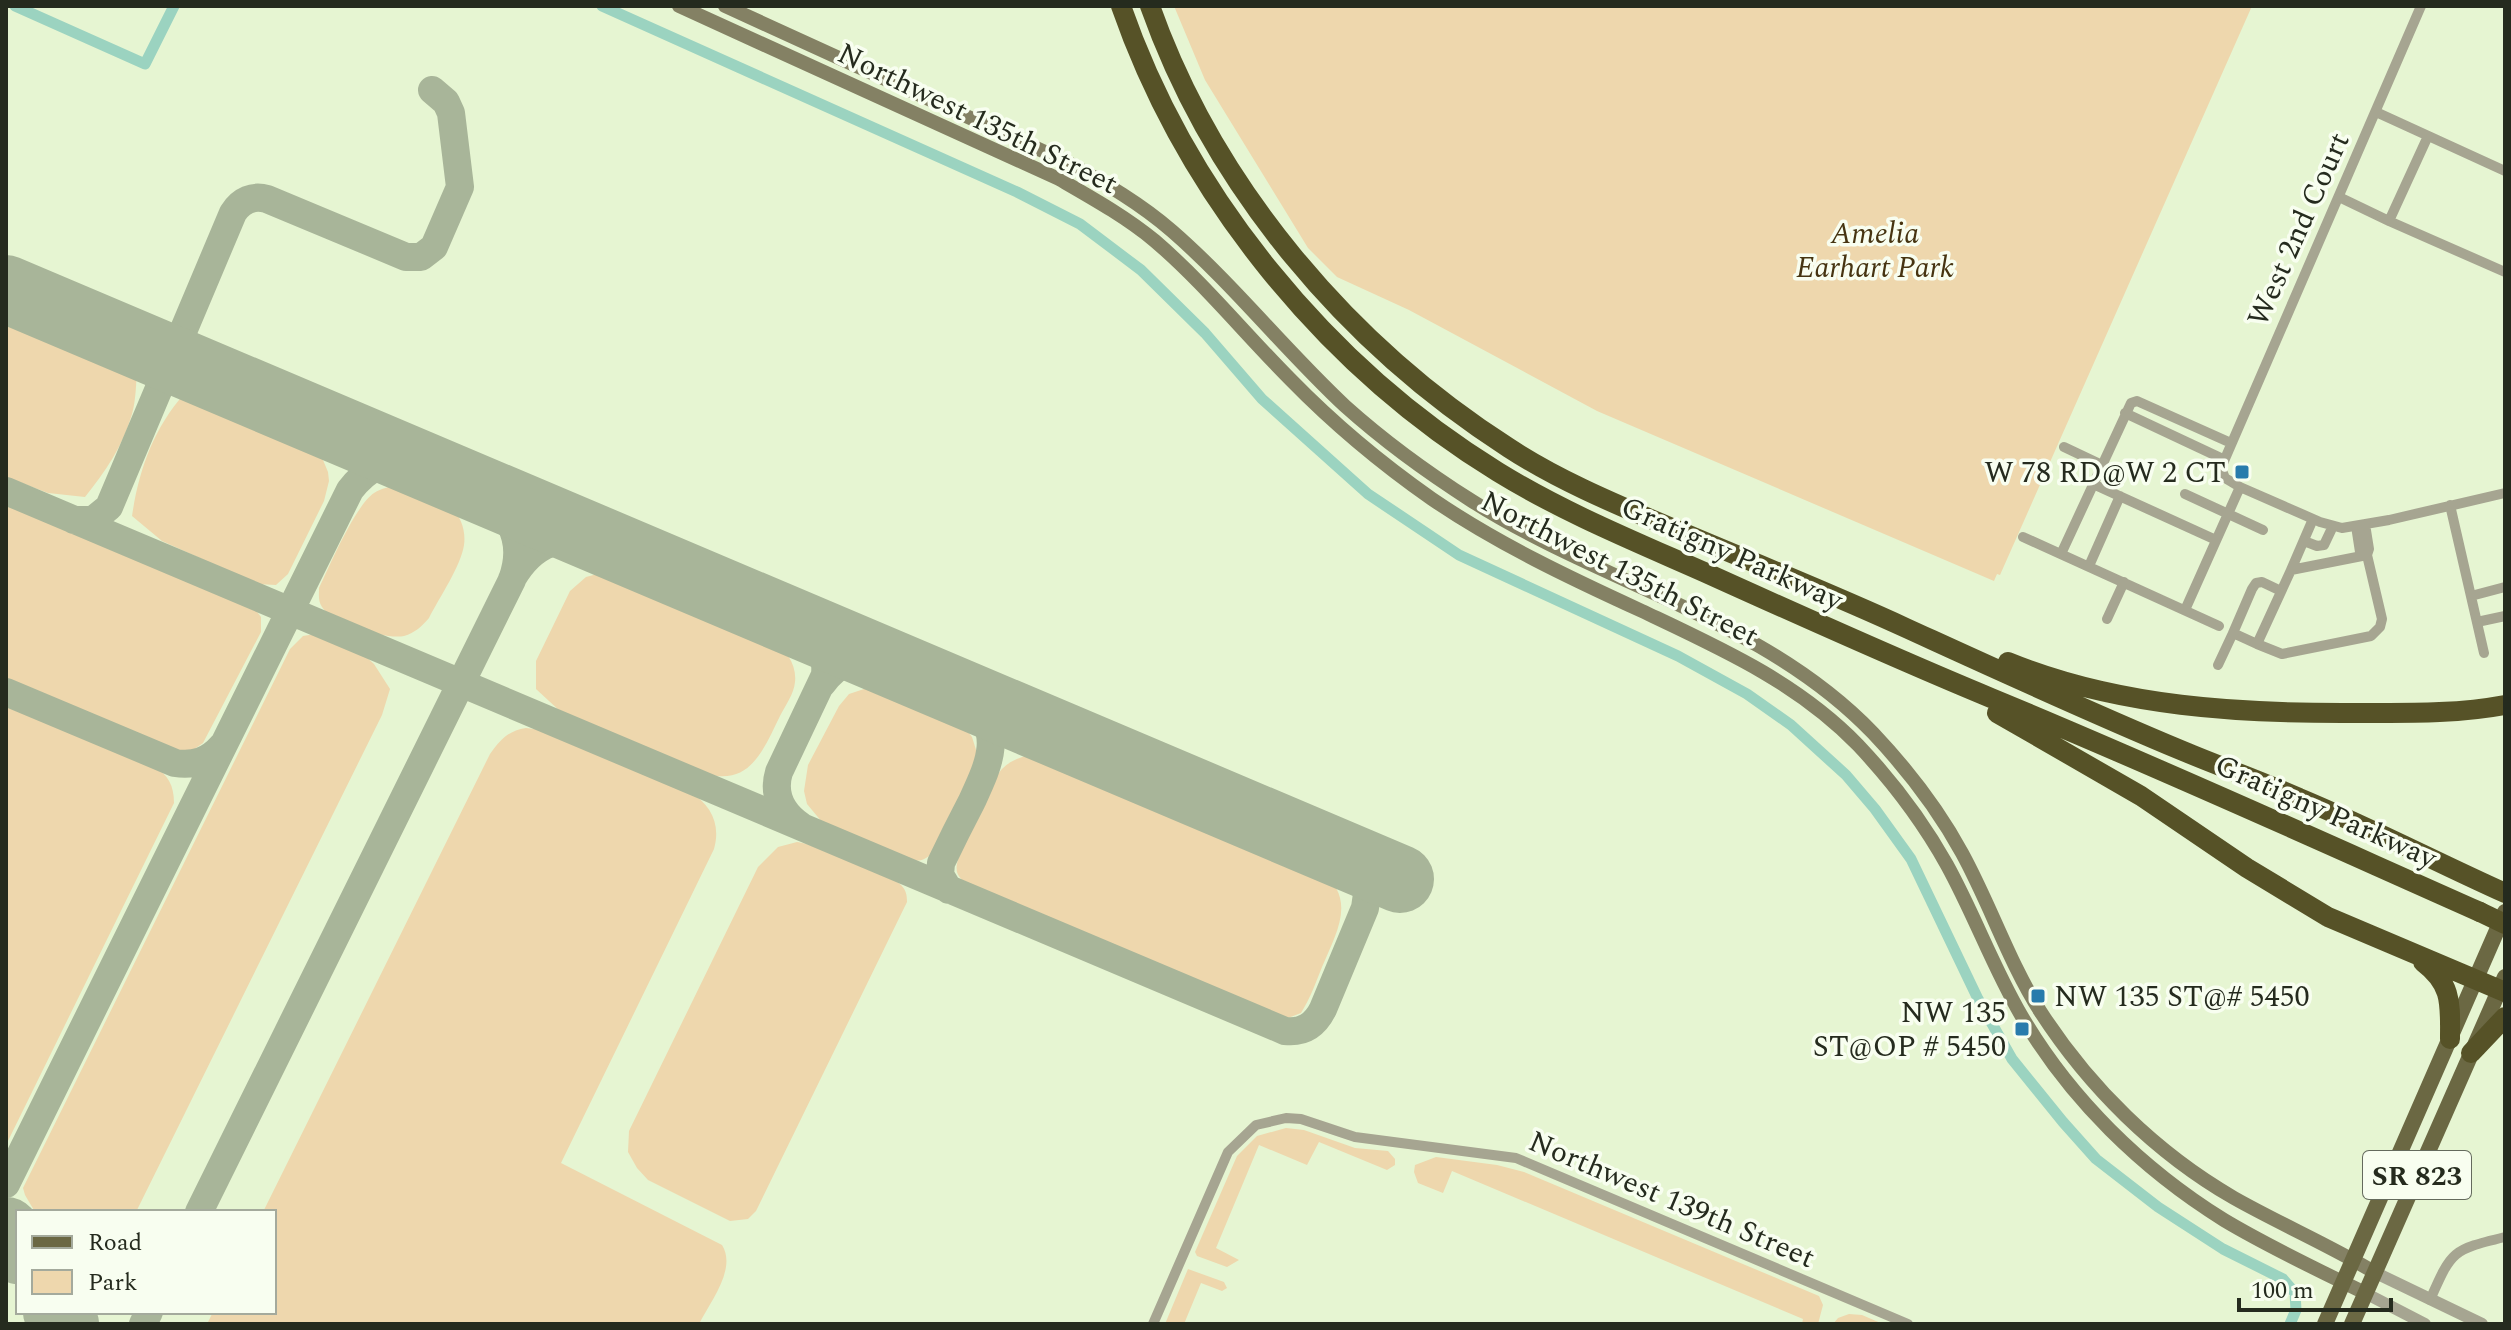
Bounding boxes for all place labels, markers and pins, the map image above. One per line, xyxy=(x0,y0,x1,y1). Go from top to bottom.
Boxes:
place label: W 78 RD@W 2 CT xyxy=(1984,450,2226,496)
marker: W 78 RD@W 2 CT xyxy=(2233,463,2251,481)
place label: NW 135 ST@# 5450 xyxy=(2054,974,2310,1020)
marker: NW 135 ST@# 5450 xyxy=(2029,987,2047,1005)
place label: NW 135 ST@OP # 5450 xyxy=(1813,990,2006,1070)
marker: NW 135 ST@OP # 5450 xyxy=(2013,1020,2031,1038)

